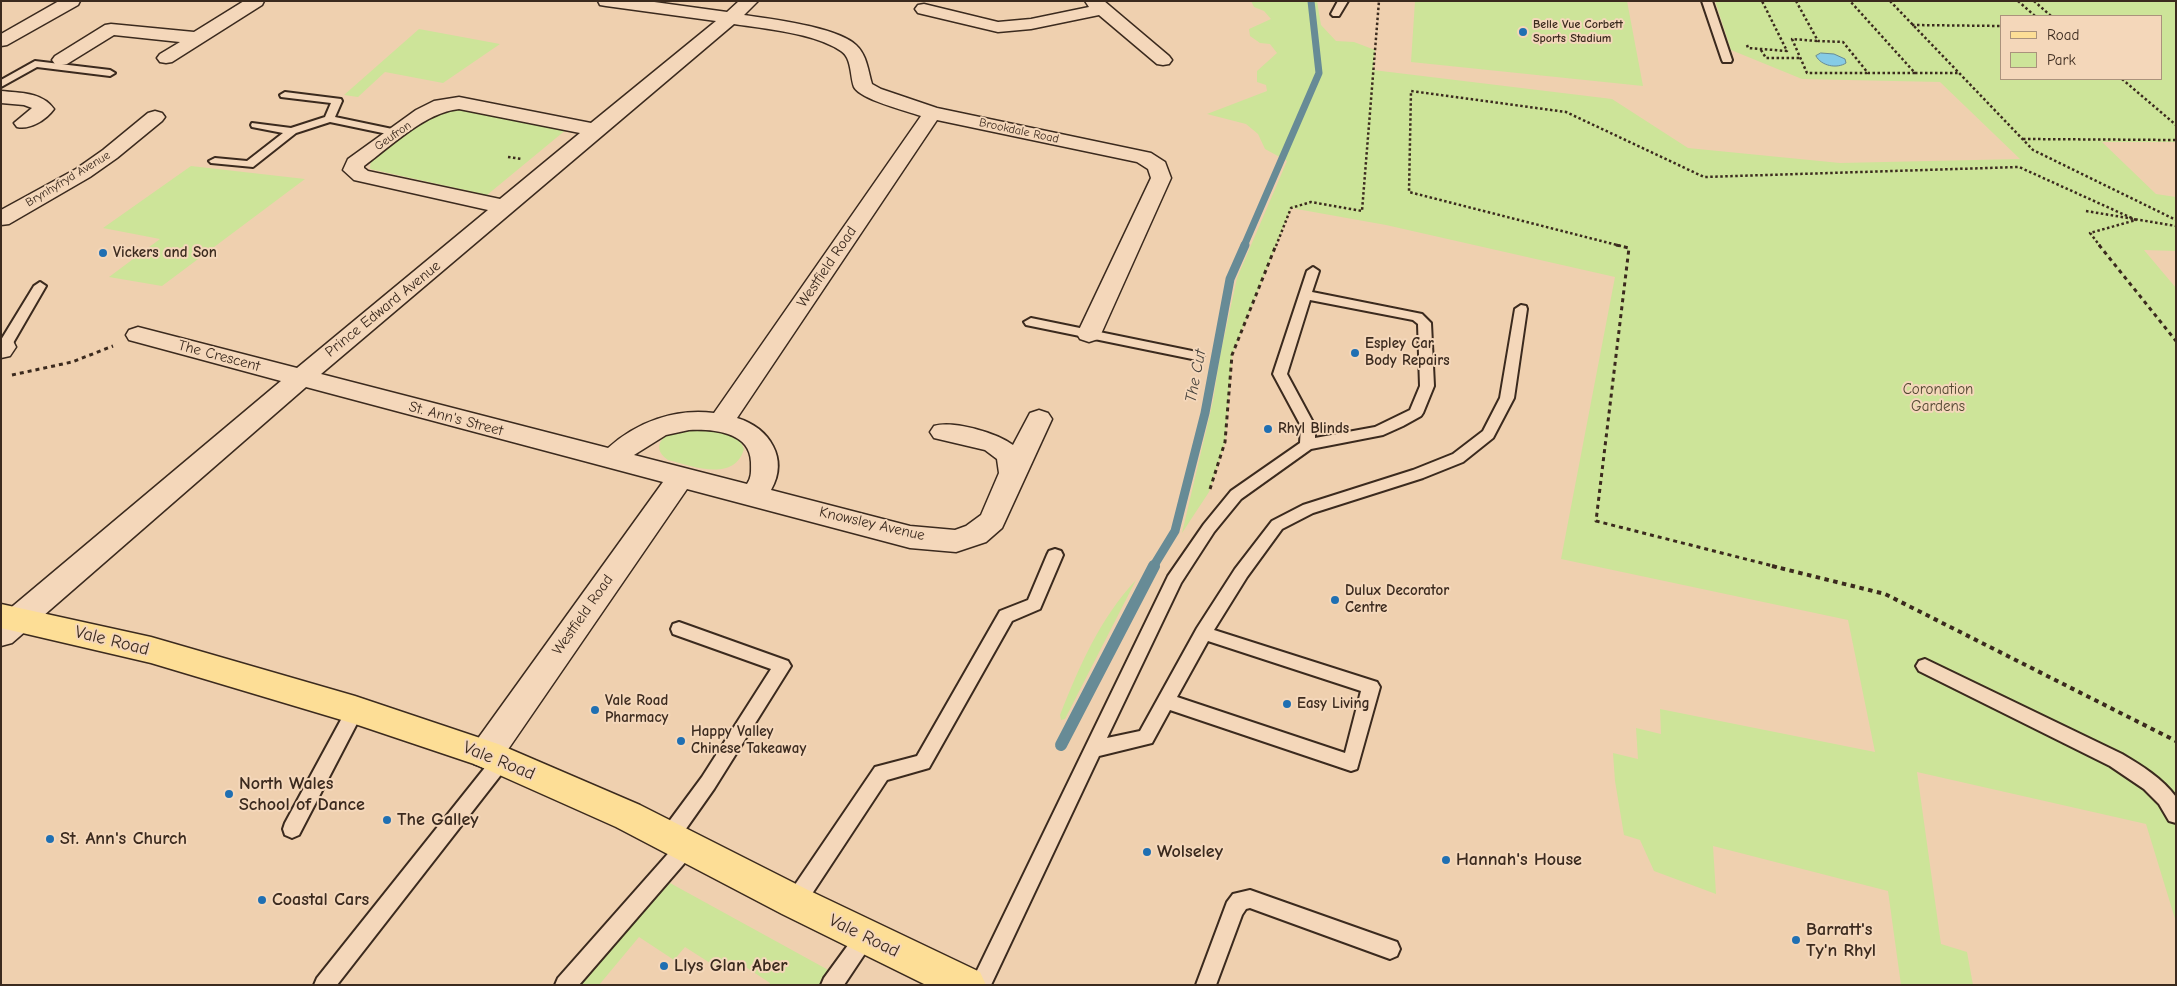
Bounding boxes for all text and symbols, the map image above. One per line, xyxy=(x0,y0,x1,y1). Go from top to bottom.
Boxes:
legend xyxy=(2000,15,2162,80)
place label: Belle Vue Corbett Sports Stadium xyxy=(1533,18,1623,46)
marker: Belle Vue Corbett Sports Stadium xyxy=(1517,26,1529,38)
text: Road xyxy=(2047,26,2079,44)
text: Park xyxy=(2047,51,2076,69)
street label: Brookdale Road xyxy=(978,115,1060,147)
street label: Geufron xyxy=(372,118,414,154)
street label: Brynhyfryd Avenue xyxy=(23,148,113,210)
street label: Westfield Road xyxy=(793,223,861,311)
place label: Vickers and Son xyxy=(113,244,217,262)
marker: Vickers and Son xyxy=(97,247,109,259)
street label: Prince Edward Avenue xyxy=(322,257,444,361)
place label: Espley Car Body Repairs xyxy=(1365,335,1450,370)
street label: The Crescent xyxy=(176,336,262,376)
marker: Espley Car Body Repairs xyxy=(1349,347,1361,359)
water label: The Cut xyxy=(1181,348,1211,404)
park label: Coronation Gardens xyxy=(1903,381,1973,416)
street label: St. Ann's Street xyxy=(407,398,505,440)
place label: Rhyl Blinds xyxy=(1278,420,1349,438)
marker: Rhyl Blinds xyxy=(1262,423,1274,435)
street label: Knowsley Avenue xyxy=(817,503,927,545)
street label: Westfield Road xyxy=(549,571,617,659)
place label: Dulux Decorator Centre xyxy=(1345,582,1449,617)
marker: Dulux Decorator Centre xyxy=(1329,594,1341,606)
street label: Vale Road xyxy=(73,621,151,661)
place label: Vale Road Pharmacy xyxy=(605,692,668,727)
place label: Easy Living xyxy=(1297,695,1370,713)
marker: Easy Living xyxy=(1281,698,1293,710)
marker: Vale Road Pharmacy xyxy=(589,704,601,716)
place label: Happy Valley Chinese Takeaway xyxy=(691,723,806,758)
marker: Happy Valley Chinese Takeaway xyxy=(675,735,687,747)
street label: Vale Road xyxy=(460,737,538,785)
place label: North Wales School of Dance xyxy=(239,773,365,816)
marker: North Wales School of Dance xyxy=(223,788,235,800)
place label: The Galley xyxy=(397,809,479,831)
marker: The Galley xyxy=(381,814,393,826)
place label: St. Ann's Church xyxy=(60,828,187,850)
marker: St. Ann's Church xyxy=(44,833,56,845)
place label: Wolseley xyxy=(1157,841,1223,863)
marker: Wolseley xyxy=(1141,846,1153,858)
place label: Hannah's House xyxy=(1456,849,1582,871)
marker: Hannah's House xyxy=(1440,854,1452,866)
place label: Coastal Cars xyxy=(272,889,369,911)
marker: Coastal Cars xyxy=(256,894,268,906)
street label: Vale Road xyxy=(825,910,903,962)
place label: Barratt's Ty'n Rhyl xyxy=(1806,919,1876,962)
marker: Barratt's Ty'n Rhyl xyxy=(1790,934,1802,946)
place label: Llys Glan Aber xyxy=(674,955,788,977)
marker: Llys Glan Aber xyxy=(658,960,670,972)

